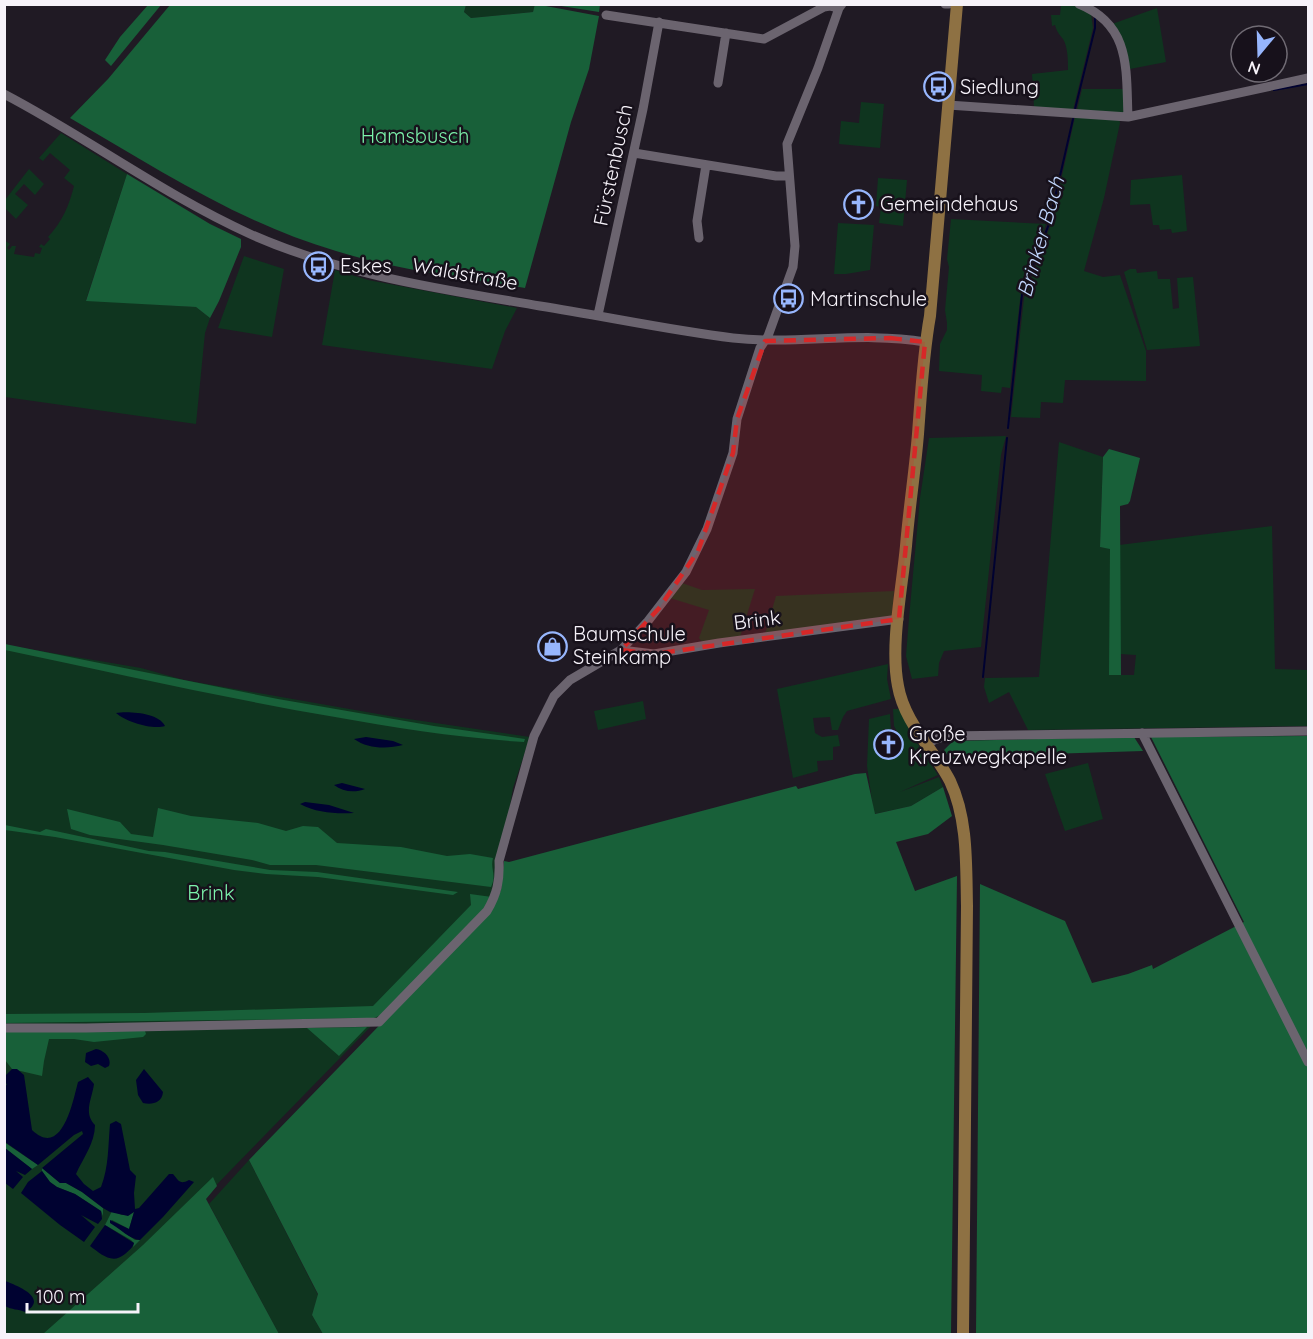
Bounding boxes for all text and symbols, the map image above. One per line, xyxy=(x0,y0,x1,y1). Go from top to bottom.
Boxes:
north arrow xyxy=(1229,24,1289,84)
text: N xyxy=(1245,57,1263,80)
bus stop icon: Siedlung xyxy=(923,71,955,103)
place label: Siedlung xyxy=(960,74,1039,99)
street label: Fürstenbusch xyxy=(587,102,638,228)
park label: Hamsbusch xyxy=(361,123,469,148)
water label: Brinker Bach xyxy=(1010,172,1070,300)
church icon: Gemeindehaus xyxy=(843,188,875,220)
place label: Gemeindehaus xyxy=(880,191,1018,216)
bus stop icon: Eskes xyxy=(303,250,335,282)
street label: Waldstraße xyxy=(410,252,520,295)
place label: Eskes xyxy=(340,253,392,278)
bus stop icon: Martinschule xyxy=(773,283,805,315)
place label: Martinschule xyxy=(810,286,927,311)
street label: Brink xyxy=(732,604,782,635)
place label: Baumschule Steinkamp xyxy=(573,621,686,669)
shop icon: Baumschule Steinkamp xyxy=(536,630,568,662)
place label: Große Kreuzwegkapelle xyxy=(909,721,1067,769)
church icon: Große Kreuzwegkapelle xyxy=(872,729,904,761)
park label: Brink xyxy=(187,880,235,905)
scale bar xyxy=(27,1276,138,1314)
text: 100 m xyxy=(36,1285,85,1308)

